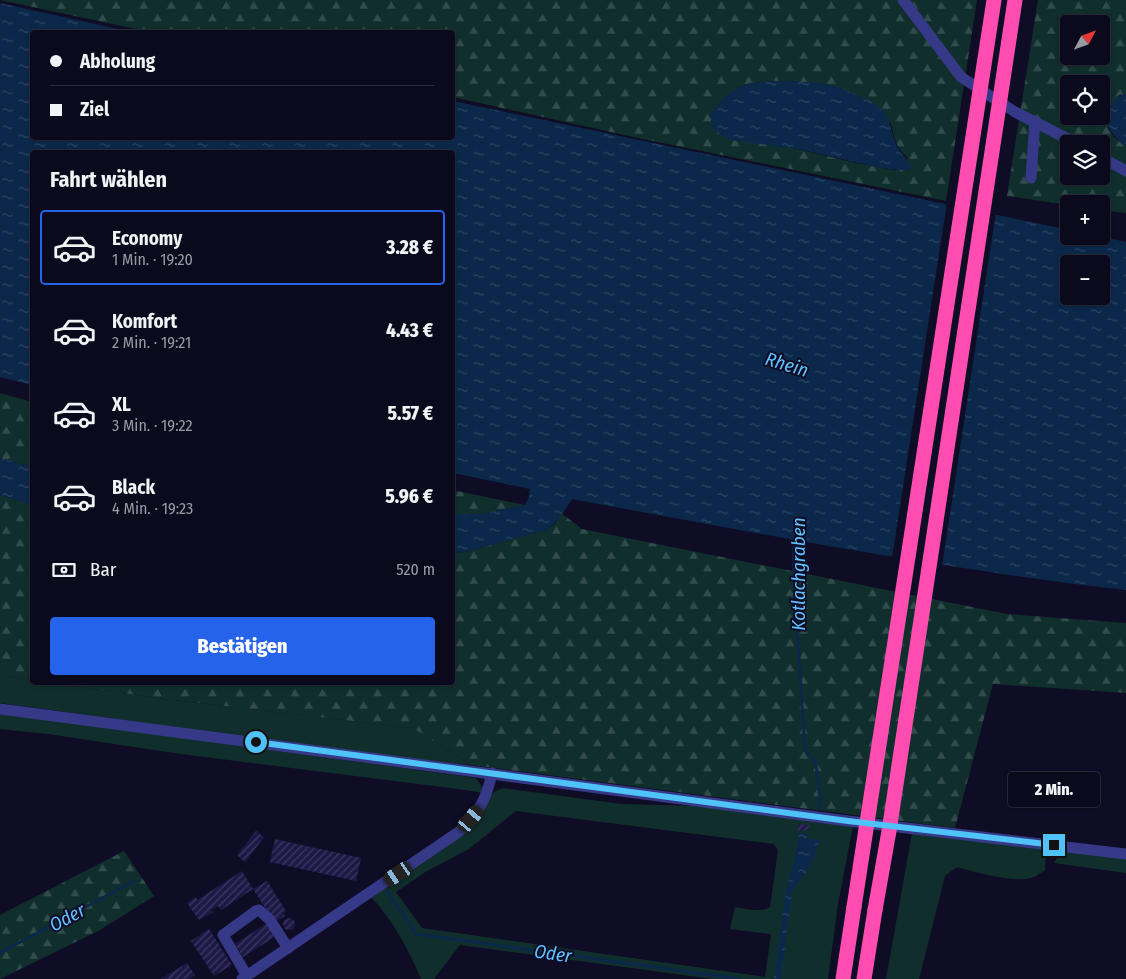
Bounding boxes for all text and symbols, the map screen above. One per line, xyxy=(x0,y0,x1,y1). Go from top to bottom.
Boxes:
north arrow xyxy=(1060,15,1110,65)
map controls xyxy=(1060,15,1110,305)
text: Abholung xyxy=(80,50,155,73)
button: locate xyxy=(1060,75,1110,125)
text: Ziel xyxy=(80,98,109,121)
button: layers xyxy=(1060,135,1110,185)
text: Fahrt wählen xyxy=(50,166,167,193)
button: + xyxy=(1060,195,1110,245)
icon: car xyxy=(52,225,97,270)
text: Economy xyxy=(112,227,182,250)
text: 3.28 € xyxy=(386,236,433,259)
text: 1 Min. · 19:20 xyxy=(112,250,193,269)
button: − xyxy=(1060,255,1110,305)
icon: car xyxy=(52,308,97,353)
text: Komfort xyxy=(112,310,177,333)
text: 4.43 € xyxy=(386,319,433,342)
text: 2 Min. · 19:21 xyxy=(112,333,191,352)
water label: Rhein xyxy=(762,347,811,382)
icon: car xyxy=(52,391,97,436)
text: XL xyxy=(112,393,131,416)
text: 5.57 € xyxy=(388,402,433,425)
text: 3 Min. · 19:22 xyxy=(112,416,193,435)
icon: car xyxy=(52,474,97,519)
text: Black xyxy=(112,476,155,499)
text: 5.96 € xyxy=(385,485,433,508)
text: 4 Min. · 19:23 xyxy=(112,499,193,518)
water label: Kotlachgraben xyxy=(787,517,810,631)
icon: cash xyxy=(50,556,78,584)
text: Bar xyxy=(90,558,116,581)
text: 520 m xyxy=(396,560,435,579)
button: Bestätigen xyxy=(50,617,435,675)
route start xyxy=(245,731,267,753)
callout: 2 Min. xyxy=(1008,772,1100,808)
text: 2 Min. xyxy=(1035,780,1073,799)
car xyxy=(455,803,486,835)
route end xyxy=(1043,834,1065,856)
car xyxy=(381,859,414,889)
water label: Oder xyxy=(45,898,90,936)
water label: Oder xyxy=(533,939,575,968)

